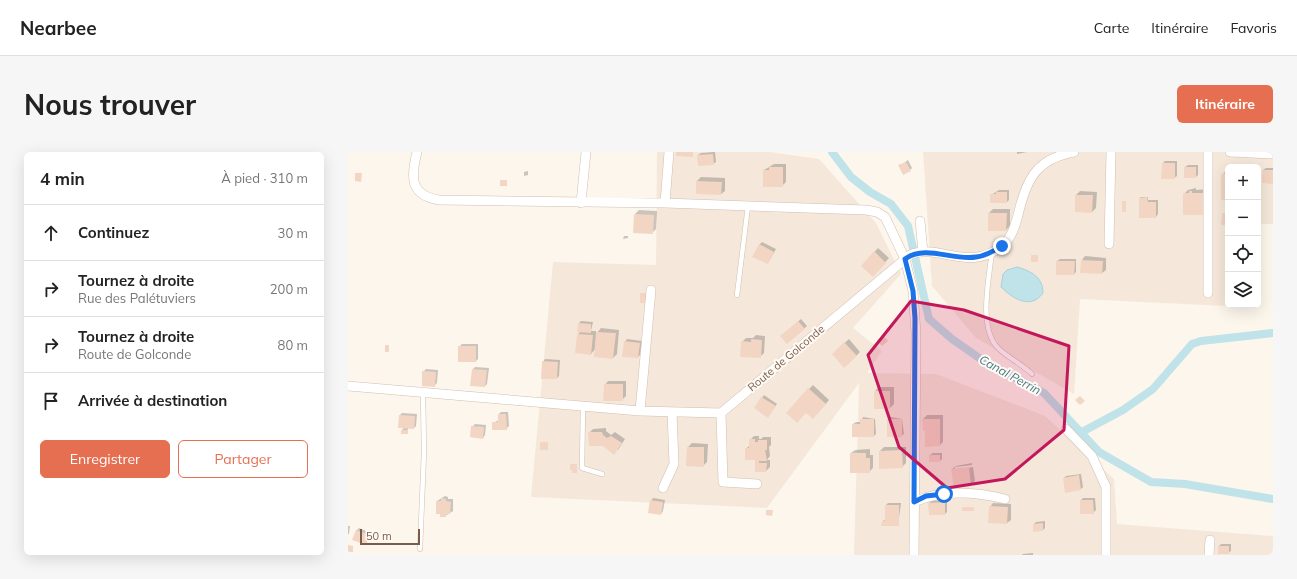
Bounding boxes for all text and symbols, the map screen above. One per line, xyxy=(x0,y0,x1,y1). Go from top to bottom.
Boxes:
text: Nearbee xyxy=(20,16,97,40)
text: Carte xyxy=(1094,19,1129,37)
text: Itinéraire xyxy=(1151,19,1208,37)
text: Favoris xyxy=(1230,19,1277,37)
button: Itinéraire xyxy=(1177,85,1273,123)
text: Nous trouver xyxy=(24,87,196,122)
map controls xyxy=(1225,164,1261,308)
button: + xyxy=(1225,164,1261,200)
text: 4 min xyxy=(40,168,85,189)
text: À pied · 310 m xyxy=(221,170,308,186)
button: − xyxy=(1225,200,1261,236)
icon: ahead xyxy=(40,222,62,244)
text: Continuez xyxy=(78,223,149,242)
text: 30 m xyxy=(278,225,308,241)
button: locate xyxy=(1225,236,1261,272)
route end xyxy=(993,237,1011,255)
text: Tournez à droite xyxy=(78,271,194,290)
button: layers xyxy=(1225,272,1261,308)
icon: right xyxy=(40,278,62,300)
text: 200 m xyxy=(270,281,308,297)
text: Rue des Palétuviers xyxy=(78,290,196,306)
street label: Route de Golconde xyxy=(745,322,827,394)
text: Tournez à droite xyxy=(78,327,194,346)
icon: right xyxy=(40,334,62,356)
text: 80 m xyxy=(278,337,308,353)
text: Route de Golconde xyxy=(78,346,191,362)
water label: Canal Perrin xyxy=(977,351,1044,398)
icon: arrive xyxy=(40,390,62,412)
text: Arrivée à destination xyxy=(78,391,227,410)
button: Enregistrer xyxy=(40,440,170,478)
button: Partager xyxy=(178,440,308,478)
route start xyxy=(935,485,953,503)
scale bar xyxy=(360,527,420,546)
text: 50 m xyxy=(366,529,392,543)

